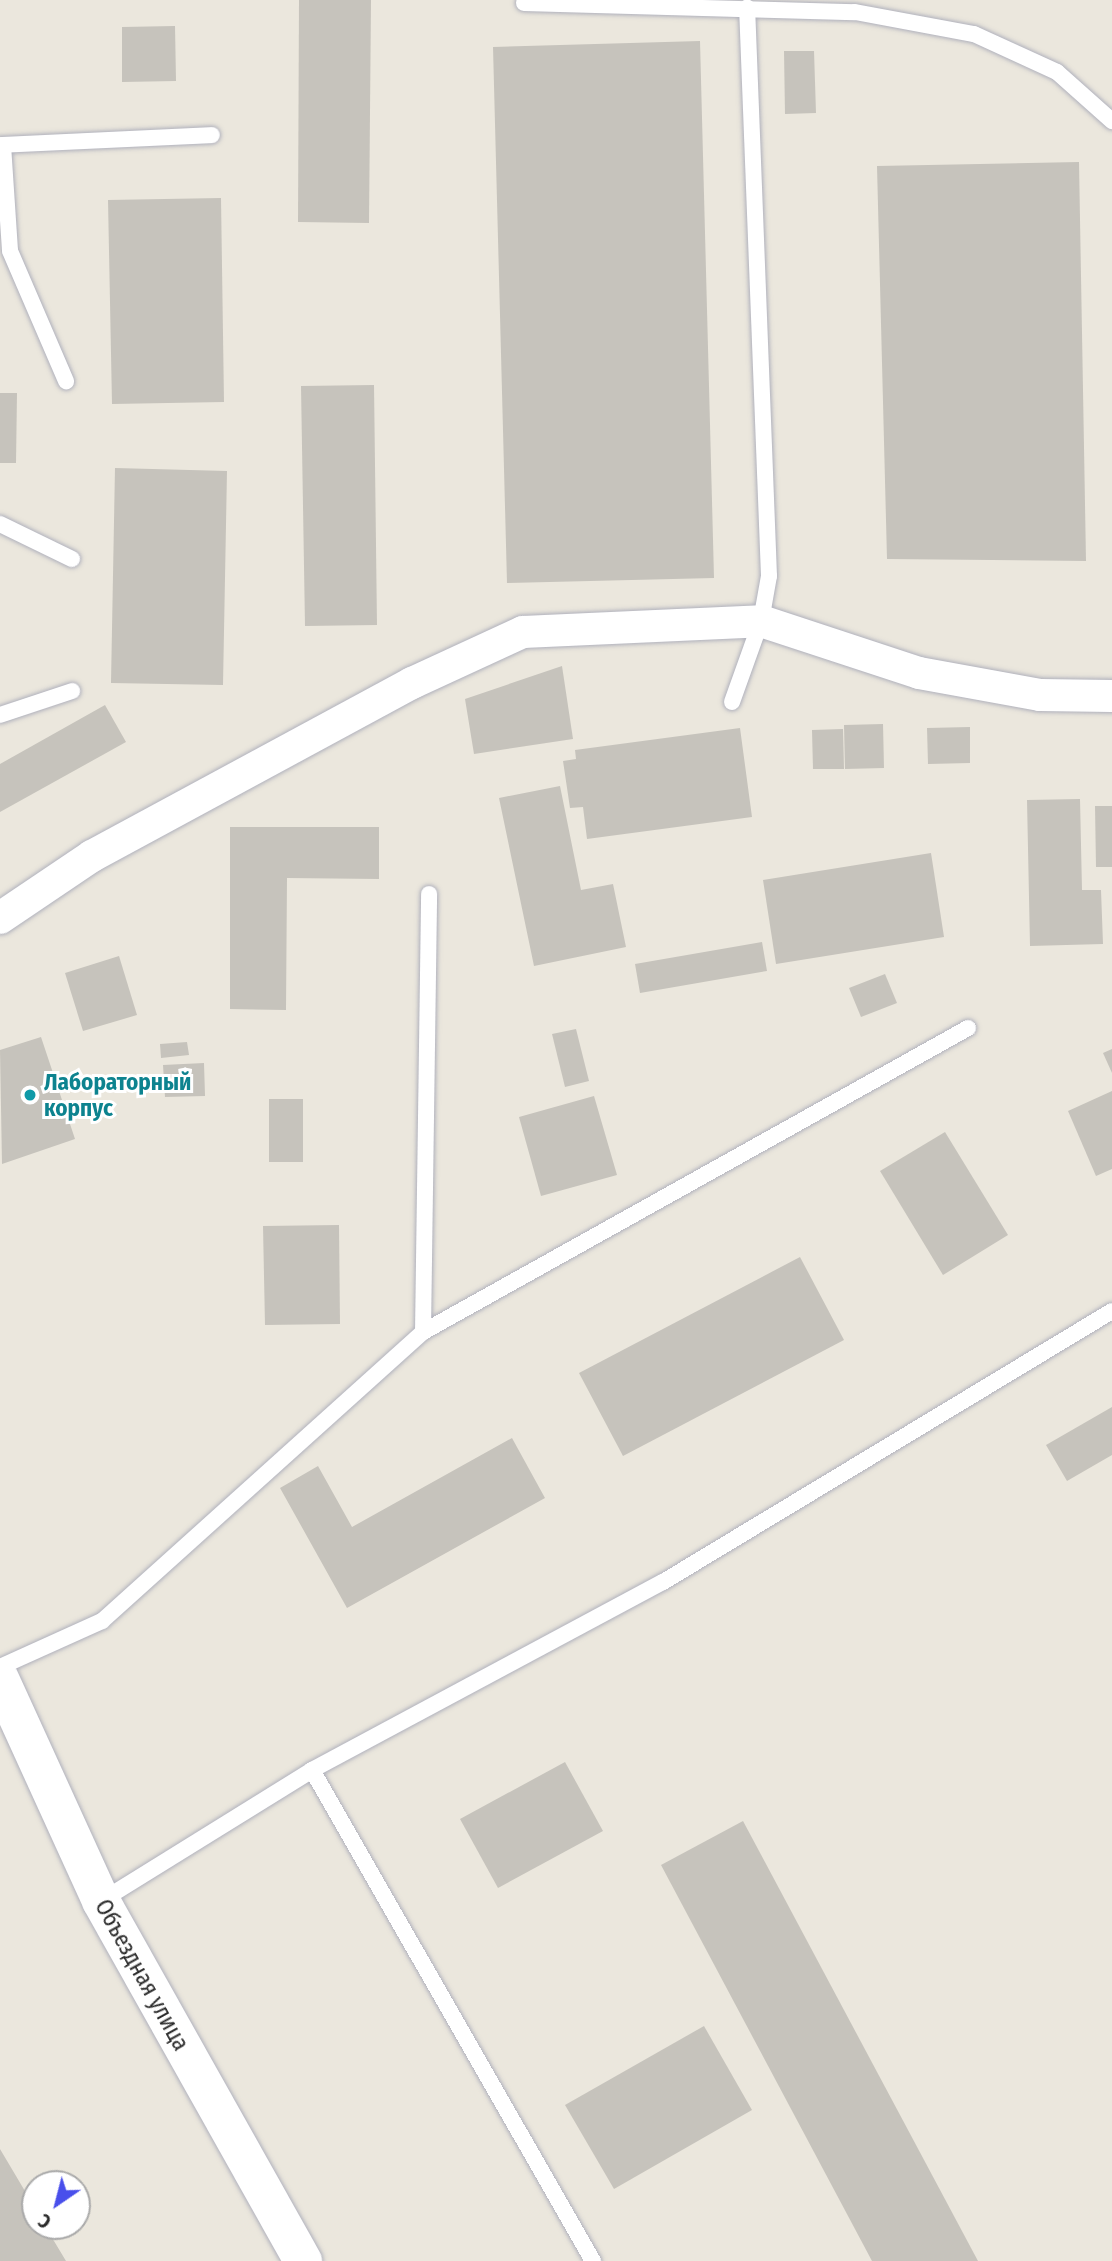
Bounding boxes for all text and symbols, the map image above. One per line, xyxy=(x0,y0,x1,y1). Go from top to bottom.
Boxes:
place label: Лабораторный корпус xyxy=(44,1068,191,1122)
marker: Лабораторный корпус xyxy=(22,1087,38,1103)
street label: Объездная улица xyxy=(89,1895,195,2055)
north arrow xyxy=(21,2170,91,2240)
text: С xyxy=(34,2209,55,2233)

